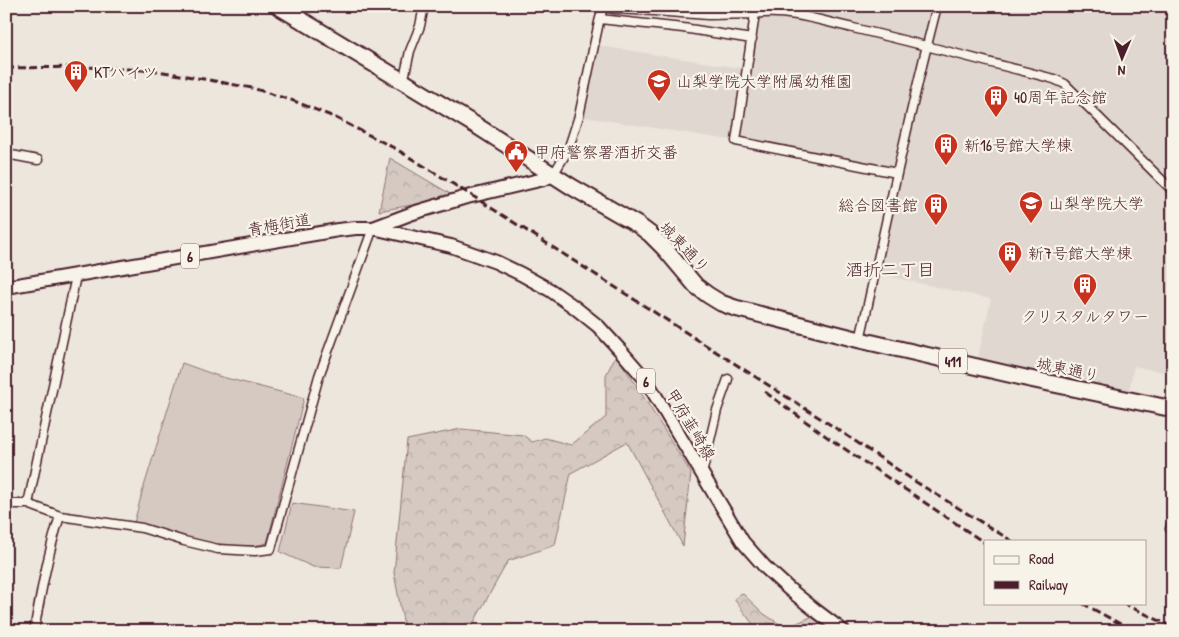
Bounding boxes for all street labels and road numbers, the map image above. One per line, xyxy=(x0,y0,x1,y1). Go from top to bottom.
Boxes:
street label: 青梅街道 xyxy=(246,208,312,240)
street label: 城東通り xyxy=(655,216,715,278)
road number: 6 xyxy=(181,244,199,268)
road number: 411 xyxy=(939,348,967,374)
street label: 城東通り xyxy=(1034,352,1102,386)
road number: 6 xyxy=(637,368,655,394)
street label: 甲府韮崎線 xyxy=(661,384,721,464)

